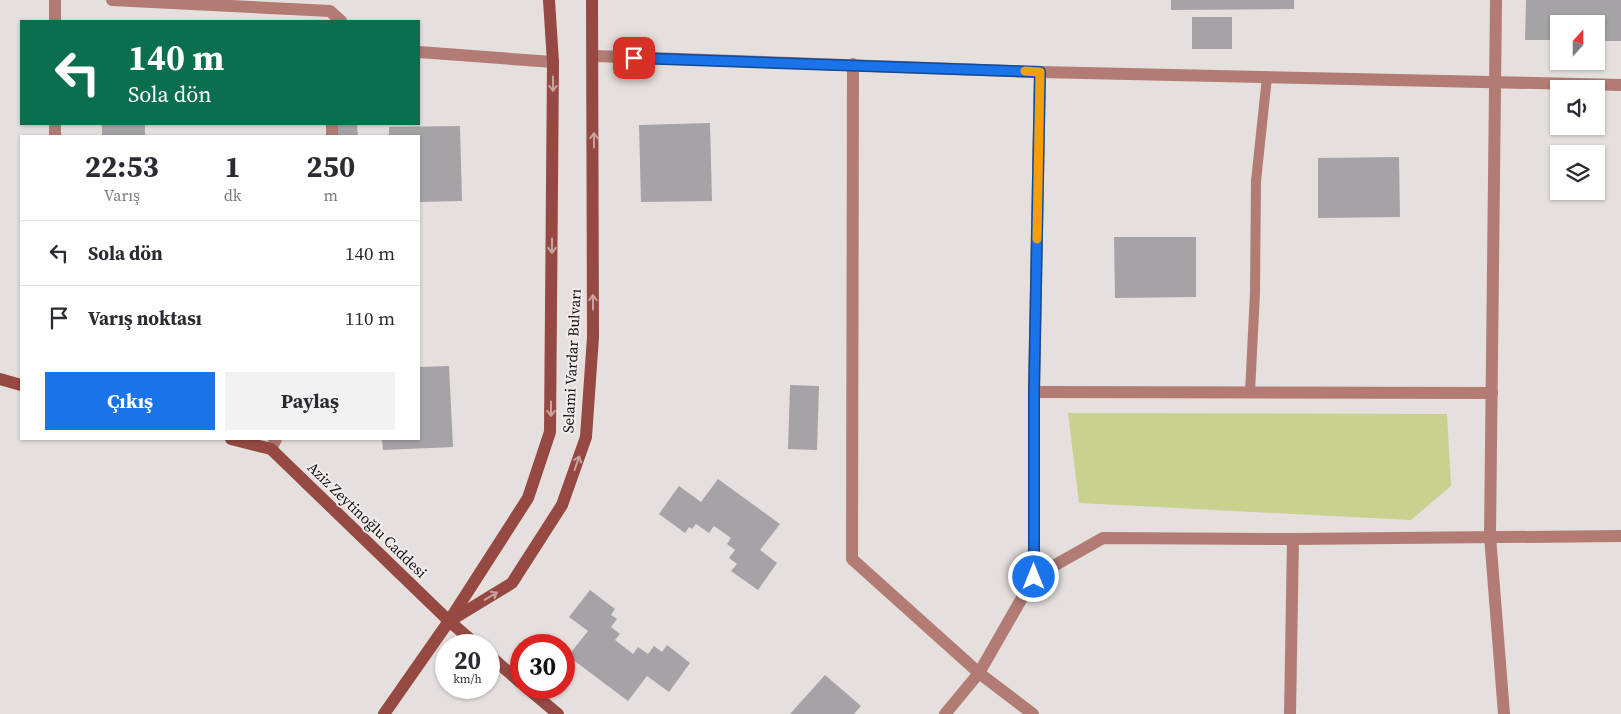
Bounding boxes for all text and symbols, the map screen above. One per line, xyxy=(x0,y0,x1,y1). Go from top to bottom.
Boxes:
north arrow xyxy=(1550,15,1605,70)
map controls xyxy=(1550,15,1605,200)
text: 140 m xyxy=(128,34,224,82)
pin xyxy=(613,37,655,79)
icon: left xyxy=(45,40,110,105)
icon: arrive xyxy=(620,44,648,72)
one-way arrow xyxy=(548,75,558,91)
text: Sola dön xyxy=(128,79,212,109)
button: sound xyxy=(1550,80,1605,135)
one-way arrow xyxy=(589,132,599,148)
button: layers xyxy=(1550,145,1605,200)
text: 22:53 xyxy=(85,146,159,187)
text: 1 xyxy=(224,146,241,187)
text: 250 xyxy=(306,146,355,187)
text: Varış xyxy=(104,184,140,206)
text: dk xyxy=(224,184,242,206)
text: m xyxy=(324,184,338,206)
one-way arrow xyxy=(547,238,557,254)
icon: left xyxy=(45,239,73,267)
text: Sola dön xyxy=(88,240,163,266)
text: 140 m xyxy=(345,240,395,266)
street label: Selami Vardar Bulvarı xyxy=(557,288,586,434)
one-way arrow xyxy=(588,294,598,310)
icon: arrive xyxy=(45,304,73,332)
text: Varış noktası xyxy=(88,305,202,331)
text: 110 m xyxy=(345,305,395,331)
button: Çıkış xyxy=(45,372,215,430)
button: Paylaş xyxy=(225,372,395,430)
one-way arrow xyxy=(546,400,555,416)
one-way arrow xyxy=(573,456,582,471)
street label: Aziz Zeytinoğlu Caddesi xyxy=(303,457,432,582)
position arrow xyxy=(1007,550,1059,602)
one-way arrow xyxy=(483,591,497,601)
speed limit sign: 30 xyxy=(510,634,575,699)
text: 20 xyxy=(454,643,481,677)
text: km/h xyxy=(453,671,482,687)

